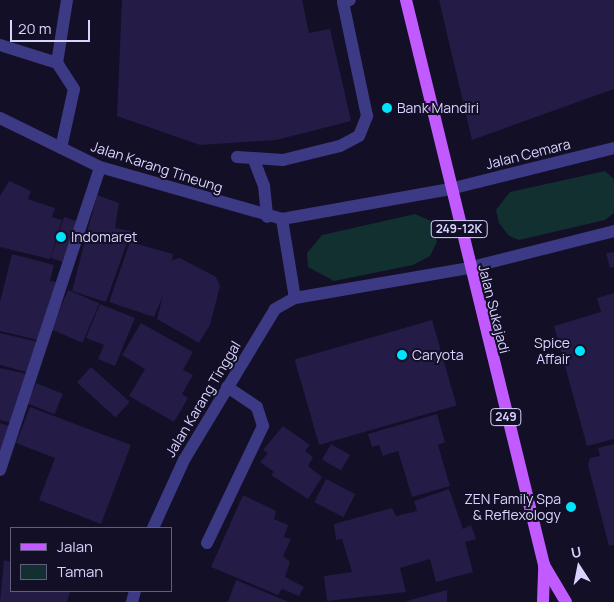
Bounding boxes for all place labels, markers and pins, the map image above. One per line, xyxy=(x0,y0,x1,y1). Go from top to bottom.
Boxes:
place label: Bank Mandiri xyxy=(397,100,479,116)
marker: Bank Mandiri xyxy=(381,102,393,114)
place label: Indomaret xyxy=(71,229,137,245)
marker: Indomaret xyxy=(55,231,67,243)
place label: Spice Affair xyxy=(534,335,570,368)
marker: Spice Affair xyxy=(574,345,586,357)
place label: Caryota xyxy=(412,347,464,363)
marker: Caryota xyxy=(396,349,408,361)
place label: ZEN Family Spa & Reflexology xyxy=(464,491,561,524)
marker: ZEN Family Spa & Reflexology xyxy=(565,501,577,513)

